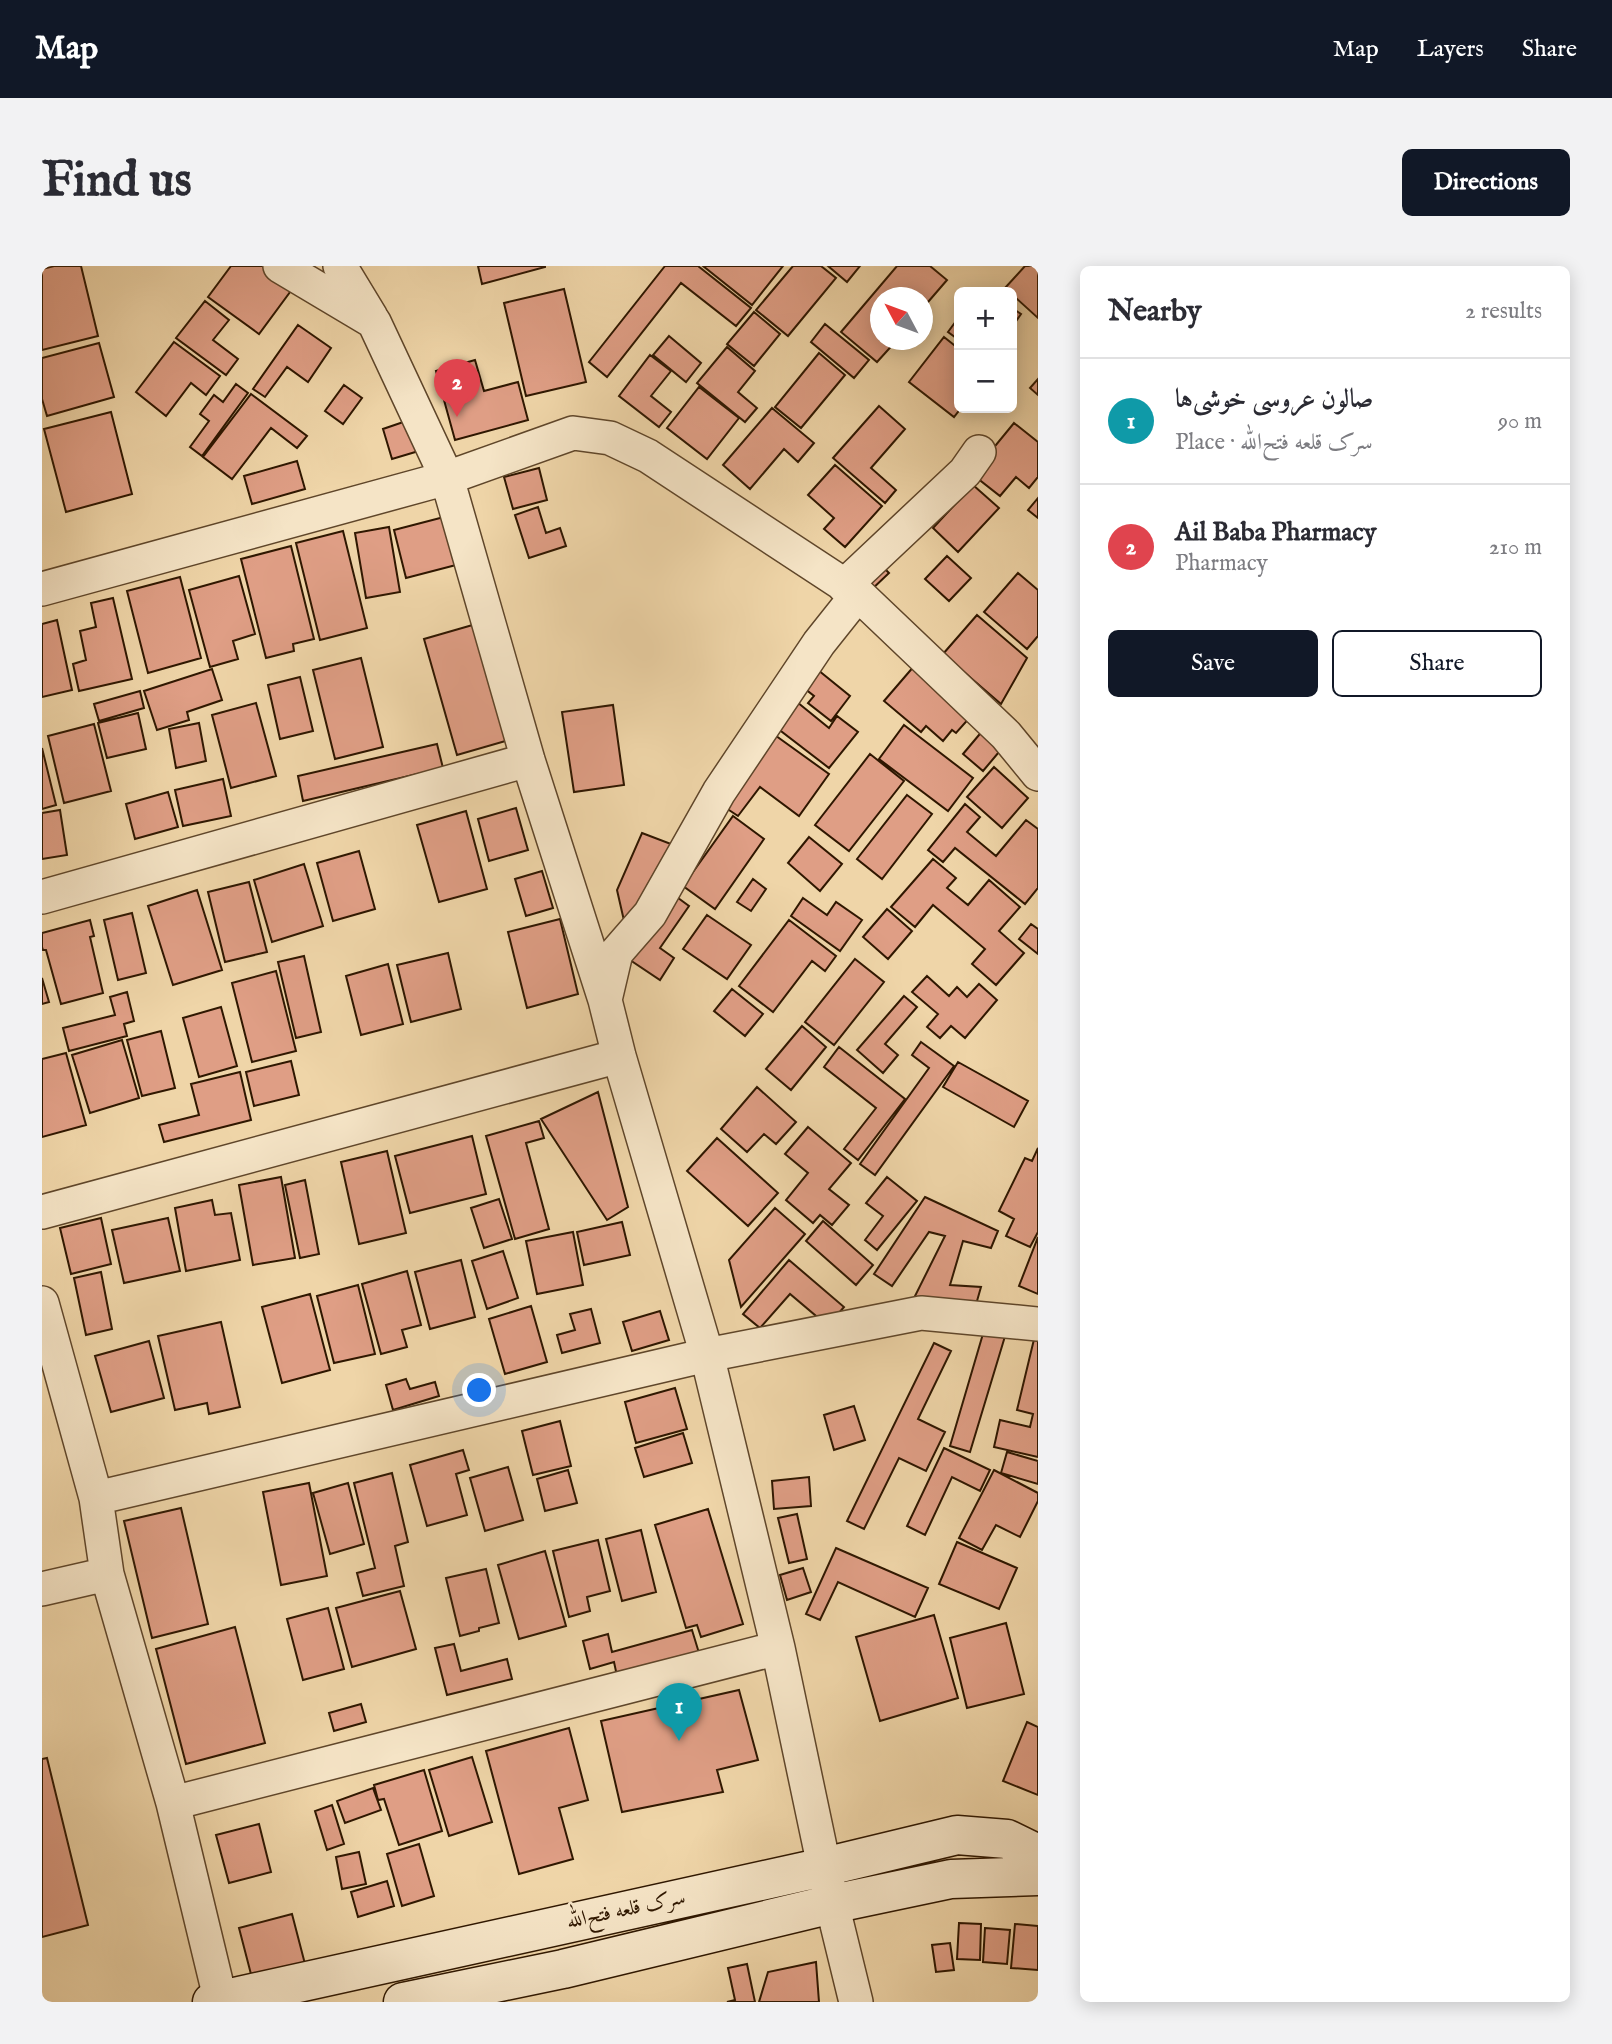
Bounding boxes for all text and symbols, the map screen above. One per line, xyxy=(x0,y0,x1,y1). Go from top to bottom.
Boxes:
text: Map xyxy=(35,28,98,70)
text: Map xyxy=(1333,34,1379,65)
text: Layers xyxy=(1417,34,1484,65)
text: Share xyxy=(1522,34,1577,65)
button: Directions xyxy=(1402,149,1570,216)
text: Find us xyxy=(42,151,192,213)
north arrow xyxy=(870,287,933,350)
map controls xyxy=(954,287,1017,413)
button: + xyxy=(954,287,1017,350)
text: Nearby xyxy=(1108,293,1201,331)
text: 2 results xyxy=(1465,297,1542,326)
button: − xyxy=(954,350,1017,413)
pin: 2 xyxy=(434,359,480,417)
text: صالون عروسی خوشی‌ها xyxy=(1175,383,1374,416)
text: 1 xyxy=(1127,407,1135,436)
text: 90 m xyxy=(1498,407,1542,436)
text: Place · سرک قلعه فتح‌الله xyxy=(1175,428,1373,457)
text: Ail Baba Pharmacy xyxy=(1175,516,1377,549)
text: 2 xyxy=(1126,533,1136,562)
text: 210 m xyxy=(1489,533,1542,562)
text: Pharmacy xyxy=(1175,549,1268,578)
button: Save xyxy=(1108,630,1318,697)
button: Share xyxy=(1332,630,1542,697)
your location xyxy=(462,1373,496,1407)
pin: 1 xyxy=(656,1683,702,1741)
street label: سرک قلعه فتح‌الله xyxy=(563,1879,689,1940)

